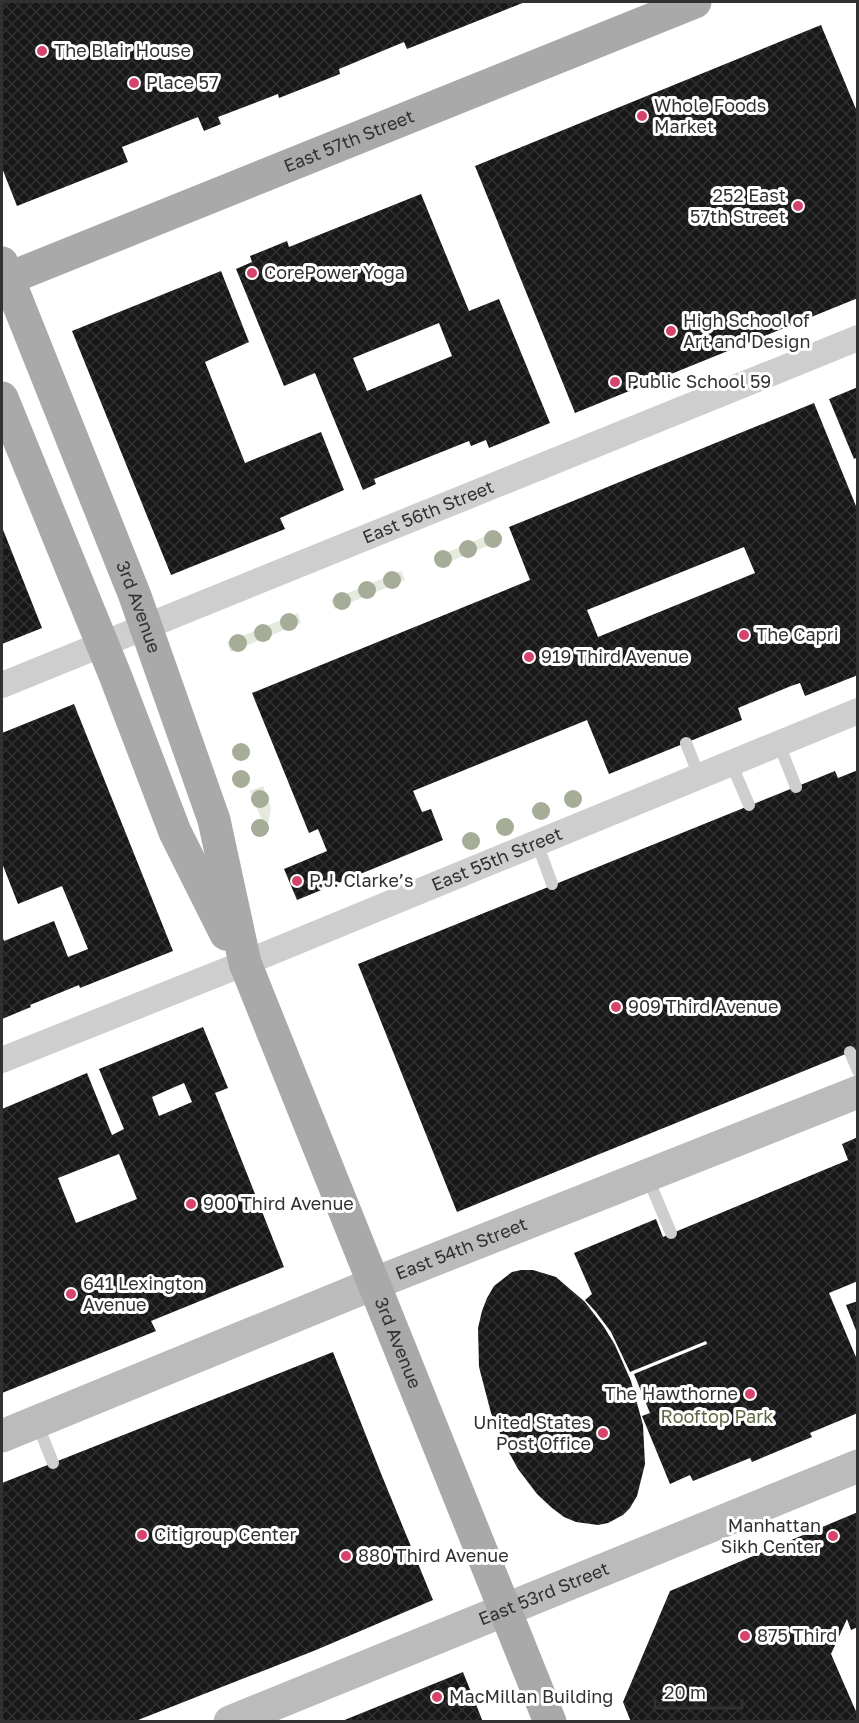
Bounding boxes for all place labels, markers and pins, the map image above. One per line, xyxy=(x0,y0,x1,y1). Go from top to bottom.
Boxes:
place label: The Blair House xyxy=(54,39,191,61)
marker: The Blair House xyxy=(35,44,49,58)
place label: Place 57 xyxy=(146,71,218,93)
marker: Place 57 xyxy=(127,76,141,90)
place label: Whole Foods Market xyxy=(654,94,766,137)
marker: Whole Foods Market xyxy=(635,109,649,123)
place label: 252 East 57th Street xyxy=(690,184,786,227)
marker: 252 East 57th Street xyxy=(791,199,805,213)
place label: CorePower Yoga xyxy=(264,261,405,283)
marker: CorePower Yoga xyxy=(245,266,259,280)
place label: High School of Art and Design xyxy=(683,309,811,352)
marker: High School of Art and Design xyxy=(664,324,678,338)
place label: Public School 59 xyxy=(627,370,771,392)
marker: Public School 59 xyxy=(608,375,622,389)
place label: The Capri xyxy=(756,623,839,645)
marker: The Capri xyxy=(737,628,751,642)
place label: 919 Third Avenue xyxy=(541,645,689,667)
marker: 919 Third Avenue xyxy=(522,650,536,664)
place label: P.J. Clarke’s xyxy=(309,869,414,891)
marker: P.J. Clarke’s xyxy=(290,874,304,888)
place label: 909 Third Avenue xyxy=(628,995,778,1017)
marker: 909 Third Avenue xyxy=(609,1000,623,1014)
place label: 900 Third Avenue xyxy=(203,1192,354,1214)
marker: 900 Third Avenue xyxy=(184,1197,198,1211)
place label: 641 Lexington Avenue xyxy=(83,1272,204,1315)
marker: 641 Lexington Avenue xyxy=(64,1287,78,1301)
place label: The Hawthorne xyxy=(605,1382,738,1404)
marker: The Hawthorne xyxy=(743,1387,757,1401)
place label: United States Post Office xyxy=(473,1411,591,1454)
marker: United States Post Office xyxy=(596,1426,610,1440)
place label: Manhattan Sikh Center xyxy=(721,1514,821,1557)
place label: Citigroup Center xyxy=(154,1523,297,1545)
marker: Citigroup Center xyxy=(135,1528,149,1542)
marker: Manhattan Sikh Center xyxy=(826,1529,840,1543)
place label: 880 Third Avenue xyxy=(358,1544,509,1566)
marker: 880 Third Avenue xyxy=(339,1549,353,1563)
place label: 875 Third xyxy=(757,1624,837,1646)
marker: 875 Third xyxy=(738,1629,752,1643)
place label: MacMillan Building xyxy=(449,1685,613,1707)
marker: MacMillan Building xyxy=(430,1690,444,1704)

